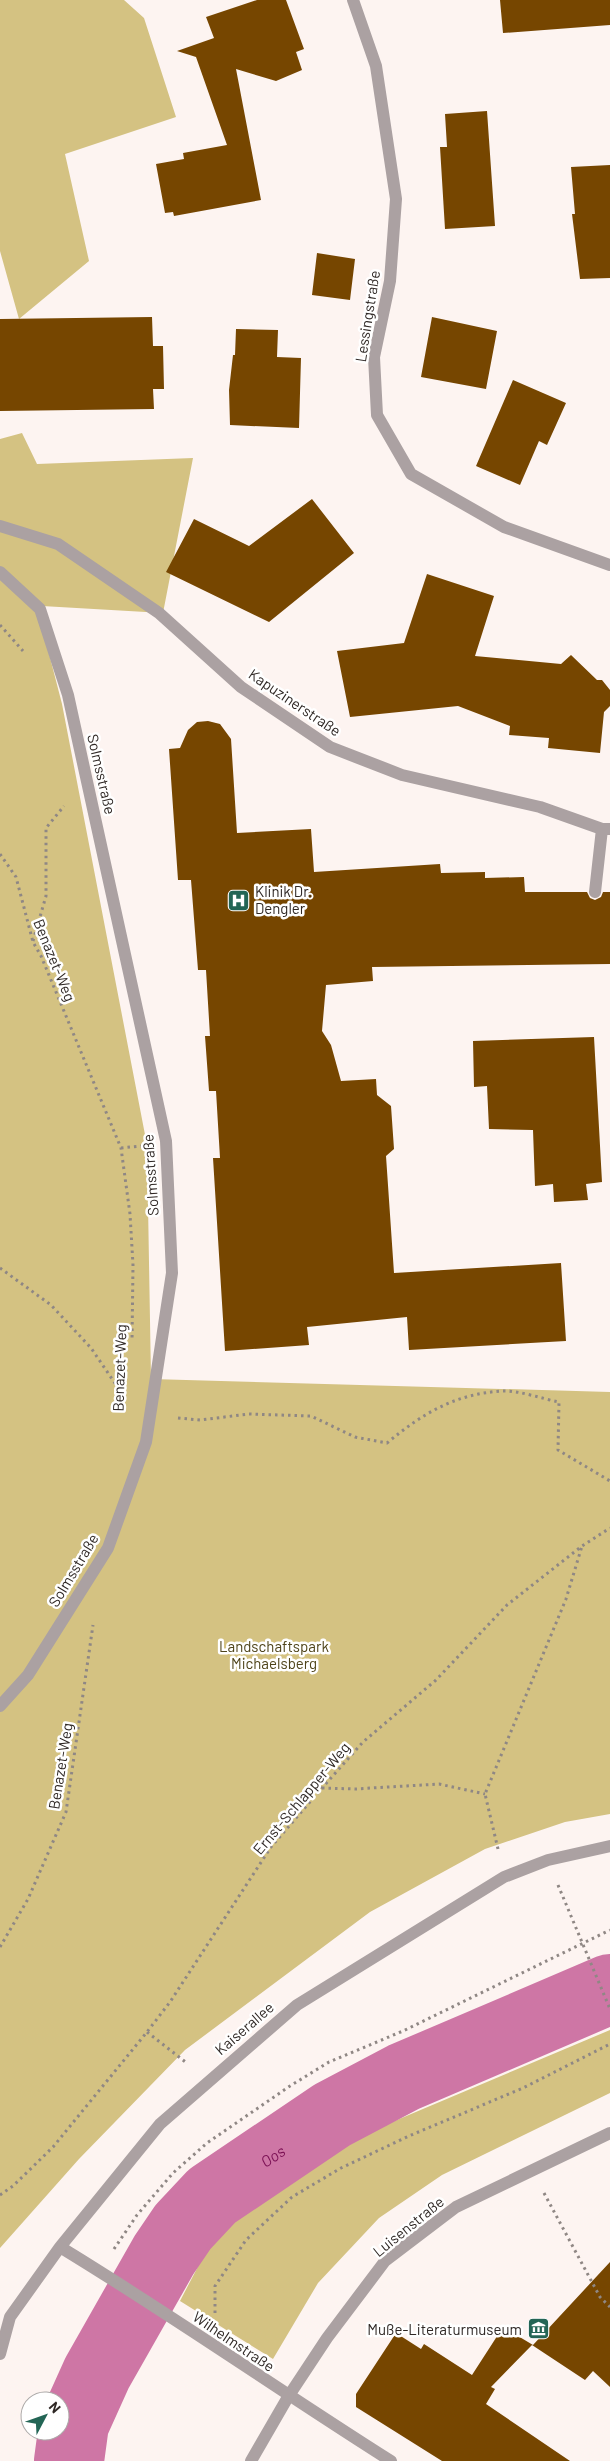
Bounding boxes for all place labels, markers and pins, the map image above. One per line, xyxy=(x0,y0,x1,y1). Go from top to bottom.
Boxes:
place label: Klinik Dr. Dengler xyxy=(255,882,312,917)
hospital icon: Klinik Dr. Dengler xyxy=(227,888,251,912)
museum icon: Muße-Literaturmuseum xyxy=(526,2317,550,2341)
place label: Muße-Literaturmuseum xyxy=(367,2320,522,2338)

